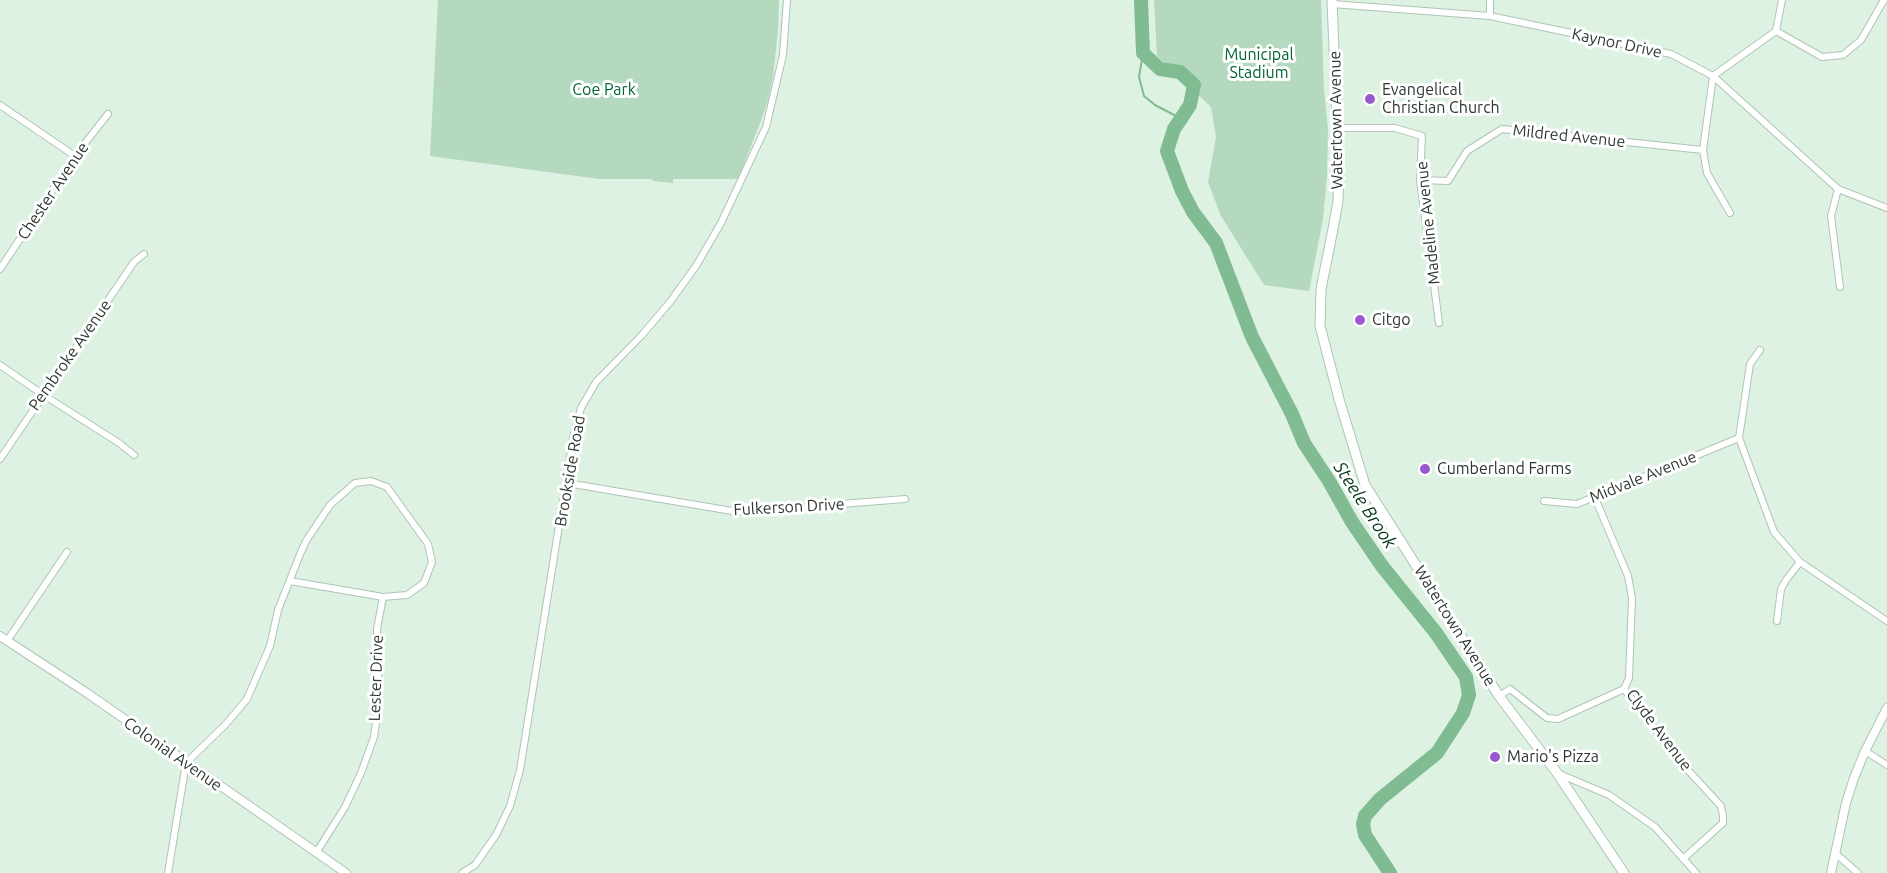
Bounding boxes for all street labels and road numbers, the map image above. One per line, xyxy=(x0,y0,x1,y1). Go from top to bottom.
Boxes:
street label: Kaynor Drive xyxy=(1570,24,1664,62)
street label: Watertown Avenue xyxy=(1325,51,1347,189)
street label: Mildred Avenue xyxy=(1512,121,1626,151)
street label: Chester Avenue xyxy=(13,139,93,243)
street label: Madeline Avenue xyxy=(1412,160,1444,286)
street label: Pembroke Avenue xyxy=(25,296,115,414)
street label: Brookside Road xyxy=(551,414,589,528)
street label: Midvale Avenue xyxy=(1587,447,1699,507)
street label: Fulkerson Drive xyxy=(733,495,845,519)
street label: Watertown Avenue xyxy=(1410,562,1500,690)
street label: Lester Drive xyxy=(365,634,387,722)
street label: Clyde Avenue xyxy=(1622,685,1696,775)
street label: Colonial Avenue xyxy=(120,713,226,795)

